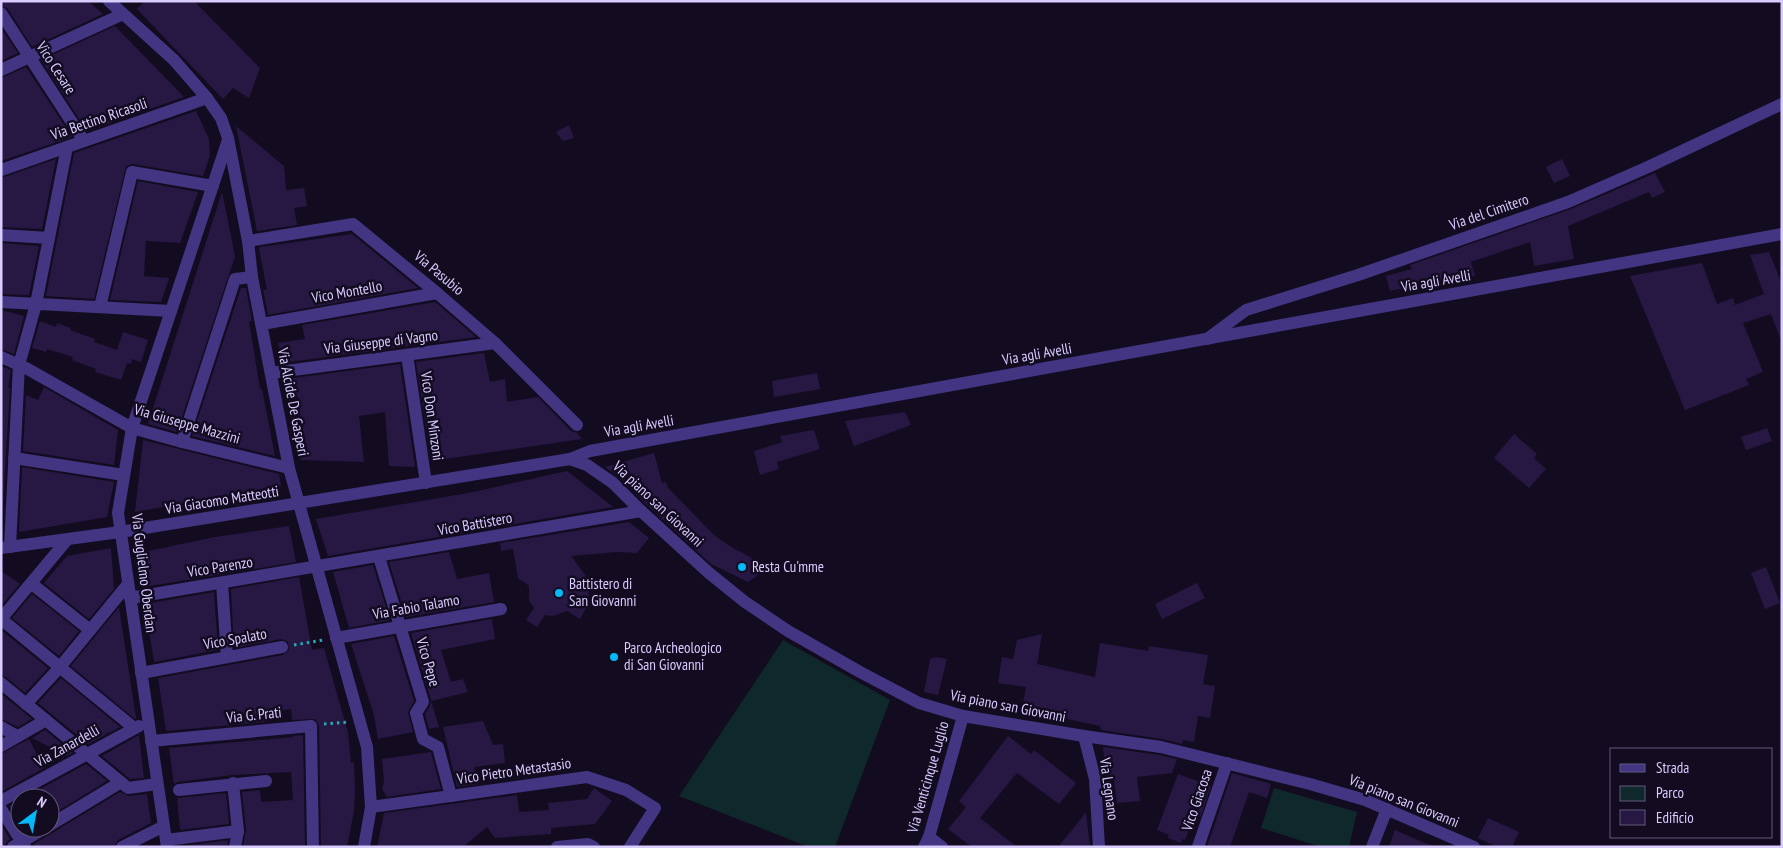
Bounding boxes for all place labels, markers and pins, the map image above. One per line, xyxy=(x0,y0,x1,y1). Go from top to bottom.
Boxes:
place label: Resta Cu'mme xyxy=(752,557,824,576)
marker: Resta Cu'mme xyxy=(736,561,748,573)
place label: Battistero di San Giovanni xyxy=(569,574,636,610)
marker: Battistero di San Giovanni xyxy=(553,587,565,599)
place label: Parco Archeologico di San Giovanni xyxy=(624,638,722,674)
marker: Parco Archeologico di San Giovanni xyxy=(608,651,620,663)

